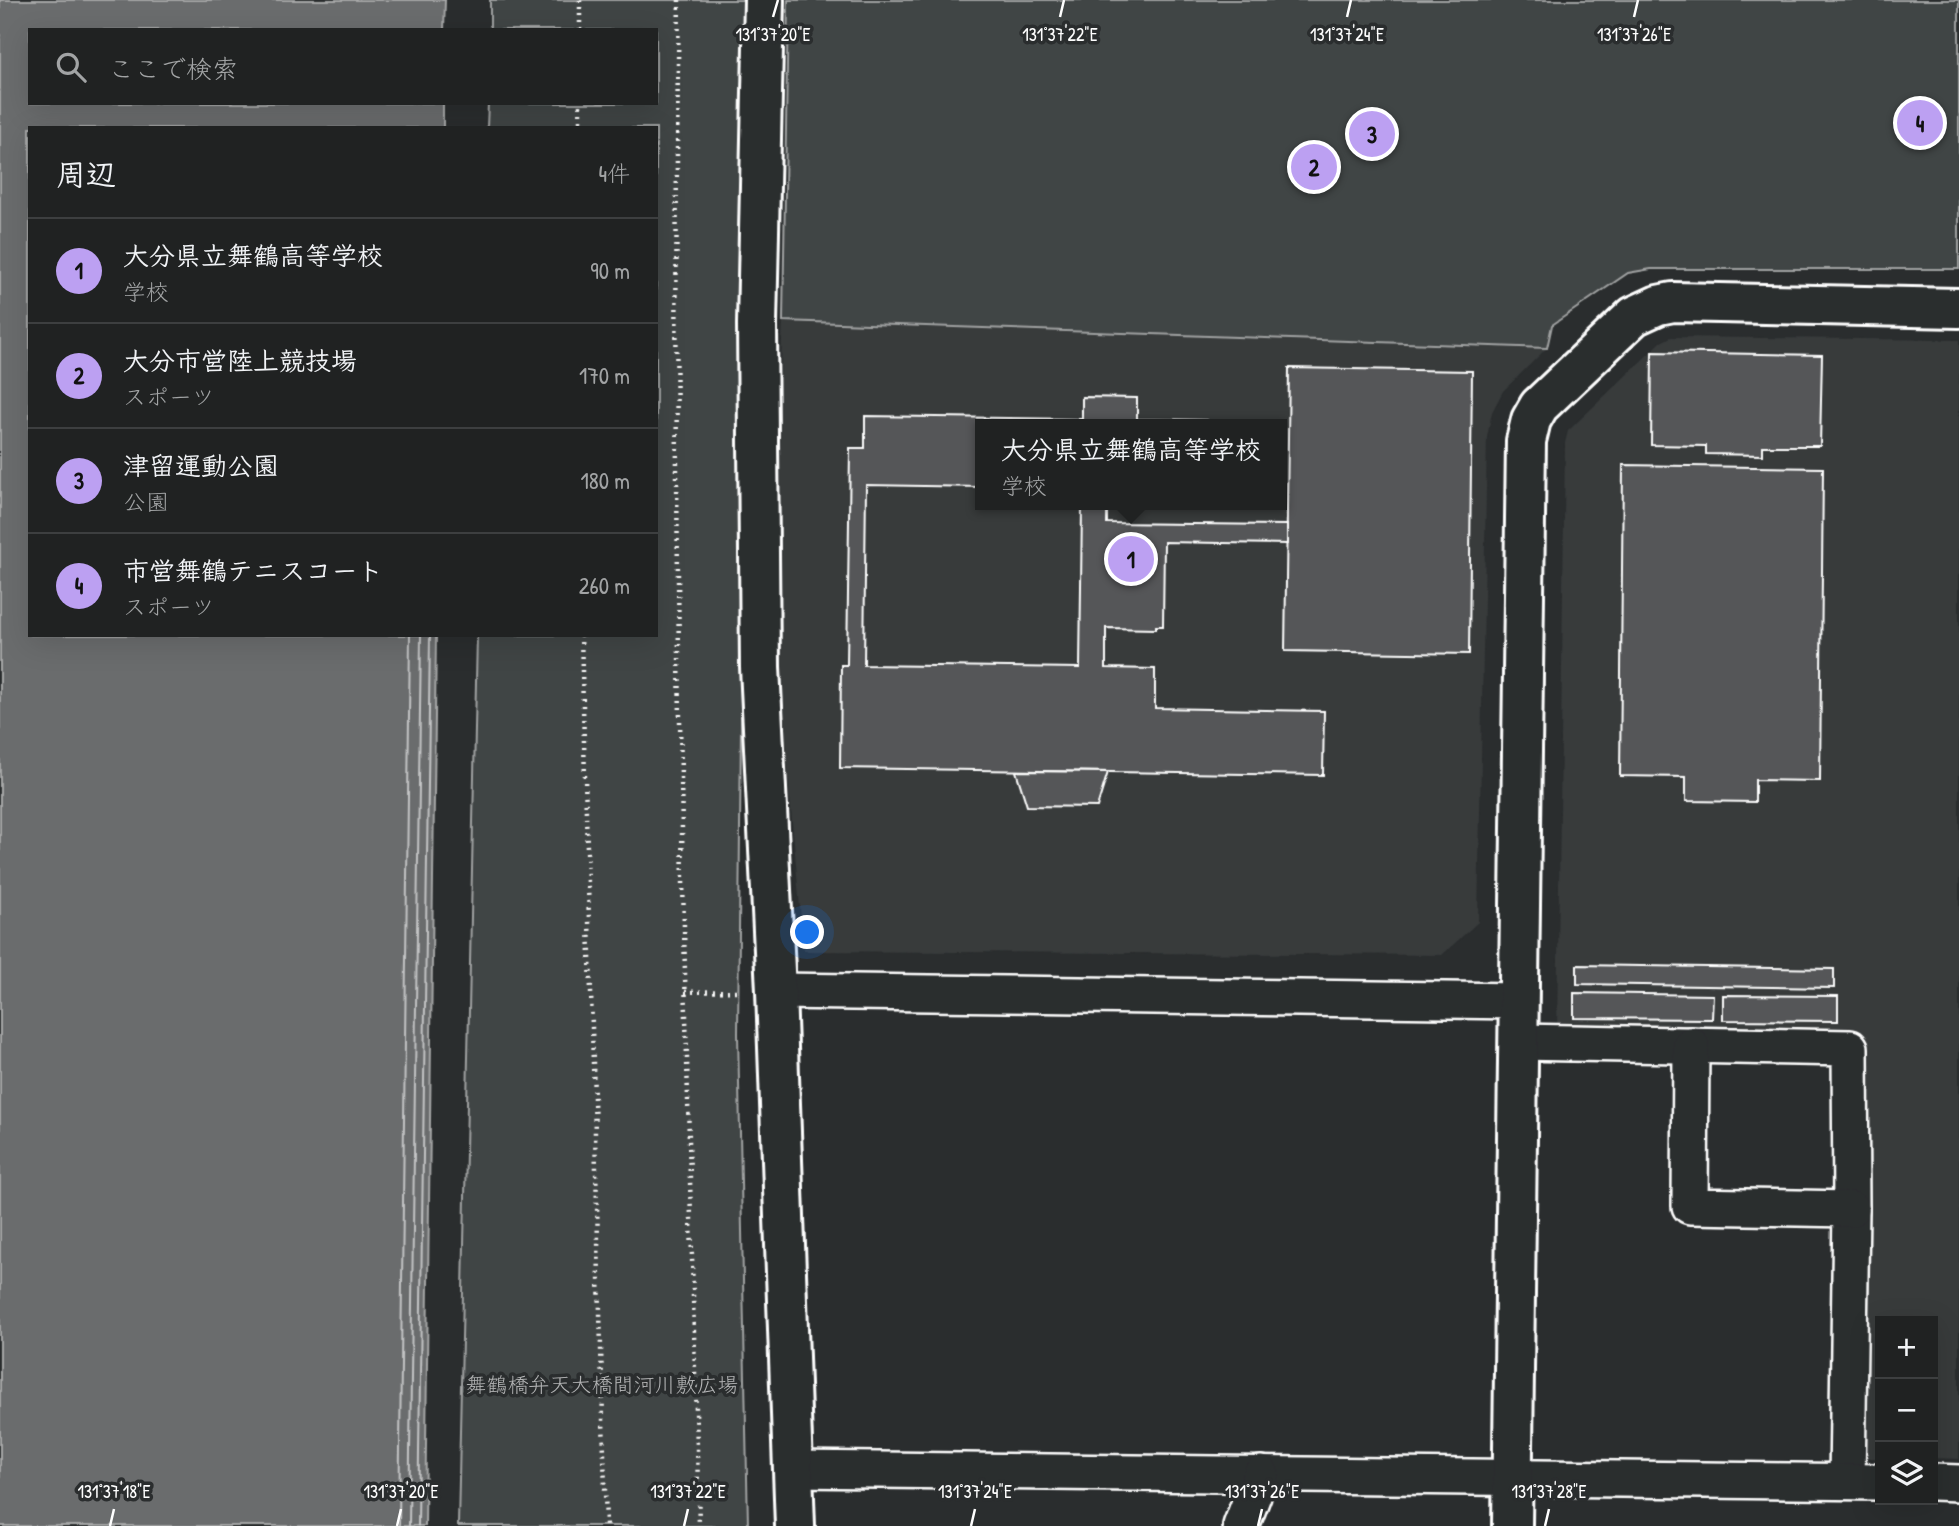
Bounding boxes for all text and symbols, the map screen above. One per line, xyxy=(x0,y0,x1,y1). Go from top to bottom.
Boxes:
text: 131°37'20"E xyxy=(735,22,811,47)
text: 131°37'22"E xyxy=(1022,22,1098,47)
text: 131°37'24"E xyxy=(1310,22,1384,47)
text: 131°37'26"E xyxy=(1597,22,1671,47)
search box xyxy=(28,28,658,105)
icon: search xyxy=(52,48,90,86)
text: ここで検索 xyxy=(108,51,238,86)
pin: 4 xyxy=(1897,97,1943,149)
pin: 3 xyxy=(1349,108,1395,160)
pin: 2 xyxy=(1291,141,1337,193)
text: 周辺 xyxy=(56,154,116,194)
text: 4件 xyxy=(598,158,630,189)
text: 大分県立舞鶴高等学校 xyxy=(123,238,383,273)
text: 1 xyxy=(75,255,83,286)
text: 90 m xyxy=(590,255,630,286)
text: 学校 xyxy=(123,276,169,307)
text: 大分市営陸上競技場 xyxy=(123,343,357,378)
text: 2 xyxy=(74,360,84,391)
text: 170 m xyxy=(579,360,630,391)
text: スポーツ xyxy=(123,381,215,412)
popup xyxy=(975,419,1287,510)
text: 大分県立舞鶴高等学校 xyxy=(1001,432,1261,467)
text: 津留運動公園 xyxy=(123,448,279,483)
text: 3 xyxy=(74,465,84,496)
text: 180 m xyxy=(580,465,630,496)
text: 学校 xyxy=(1001,470,1047,501)
text: 公園 xyxy=(123,486,169,517)
pin: 1 xyxy=(1108,533,1154,585)
text: 市営舞鶴テニスコート xyxy=(123,553,384,588)
text: 4 xyxy=(75,570,83,601)
text: 260 m xyxy=(579,570,630,601)
text: スポーツ xyxy=(123,591,215,622)
your location xyxy=(790,915,824,949)
map controls xyxy=(1875,1316,1938,1505)
button: + xyxy=(1875,1316,1938,1379)
park label: 舞鶴橋弁天大橋間河川敷広場 xyxy=(466,1370,739,1399)
button: − xyxy=(1875,1379,1938,1442)
button: layers xyxy=(1875,1442,1938,1505)
text: 131°37'18"E xyxy=(78,1479,151,1504)
text: 131°37'20"E xyxy=(363,1479,439,1504)
text: 131°37'22"E xyxy=(650,1479,726,1504)
text: 131°37'24"E xyxy=(938,1479,1012,1504)
text: 131°37'26"E xyxy=(1225,1479,1299,1504)
text: 131°37'28"E xyxy=(1512,1479,1586,1504)

